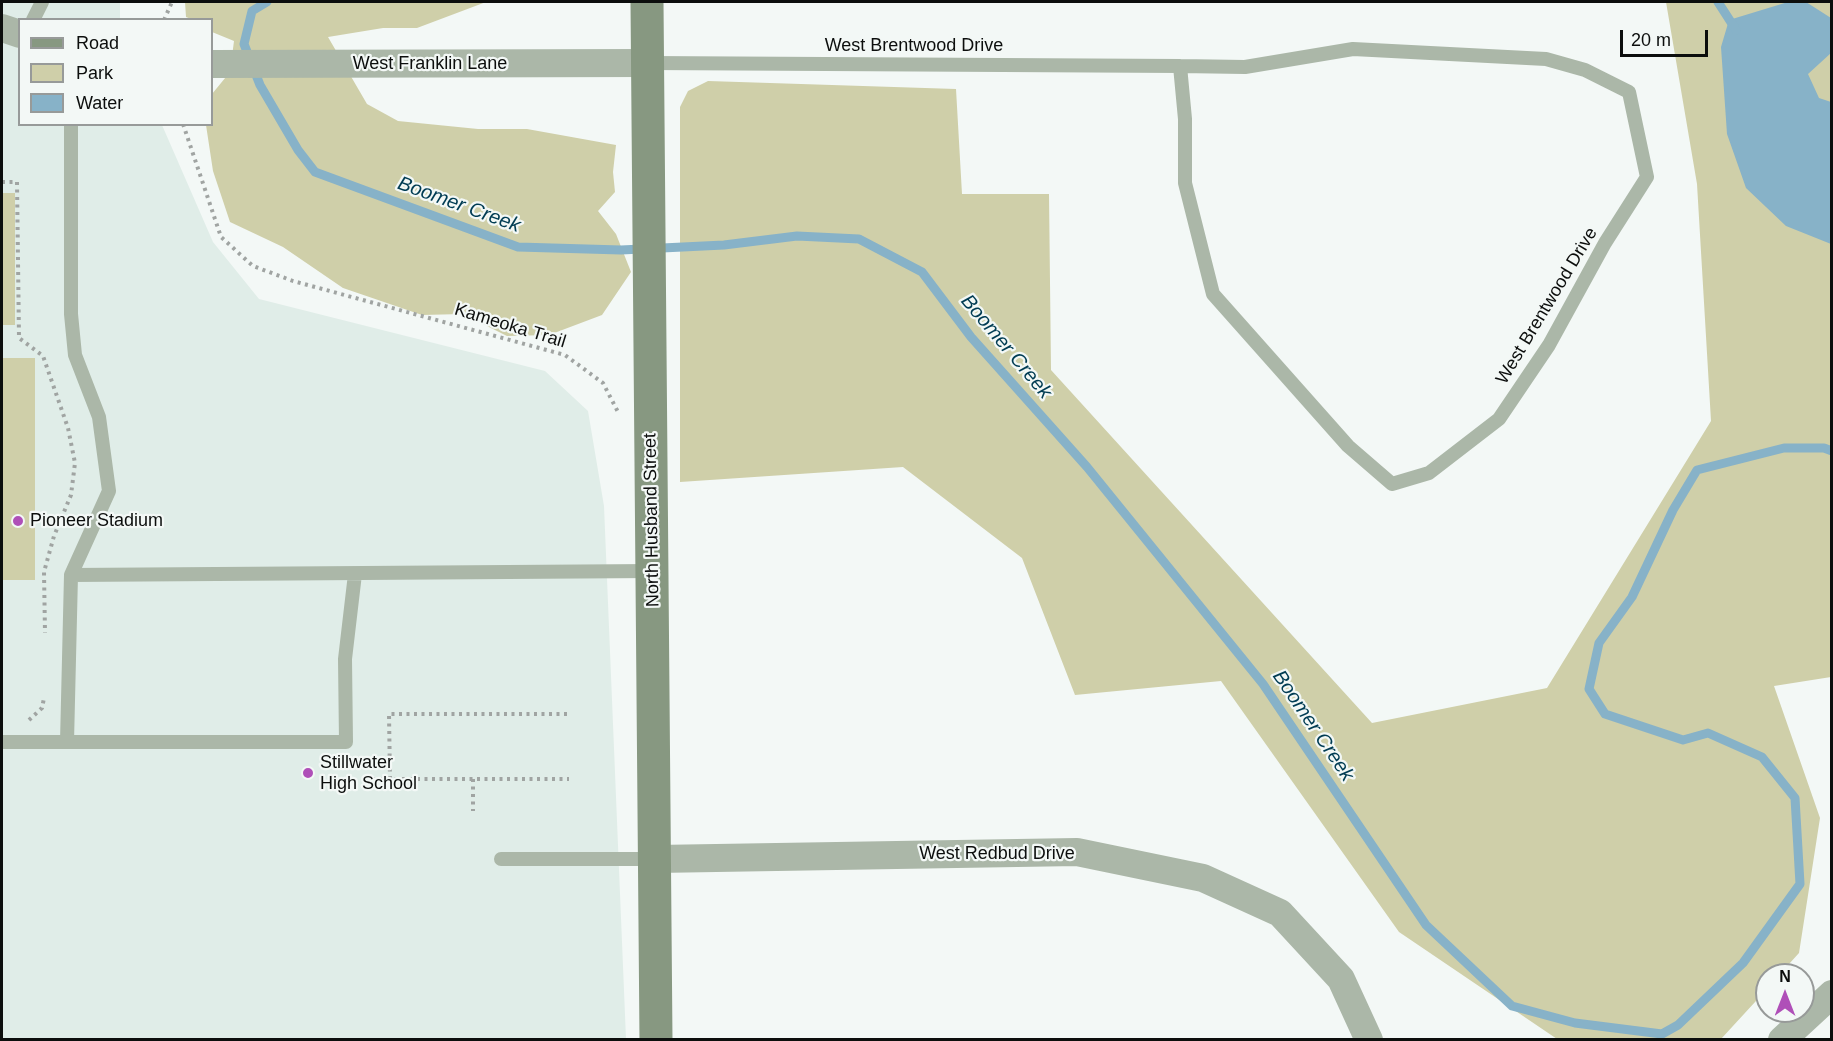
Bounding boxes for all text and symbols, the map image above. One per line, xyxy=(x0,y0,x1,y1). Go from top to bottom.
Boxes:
legend xyxy=(18,18,213,126)
scale bar xyxy=(1623,18,1712,56)
text: 20 m xyxy=(1631,30,1671,50)
text: Road xyxy=(76,33,119,53)
street label: West Brentwood Drive xyxy=(825,35,1003,57)
street label: West Franklin Lane xyxy=(353,53,507,75)
text: Park xyxy=(76,63,113,83)
text: Water xyxy=(76,93,123,113)
water label: Boomer Creek xyxy=(394,172,524,238)
street label: West Brentwood Drive xyxy=(1492,224,1602,388)
water label: Boomer Creek xyxy=(955,290,1057,404)
street label: Kameoka Trail xyxy=(452,299,568,353)
street label: North Husband Street xyxy=(640,433,664,607)
place label: Pioneer Stadium xyxy=(30,510,163,532)
marker: Pioneer Stadium xyxy=(11,514,25,528)
water label: Boomer Creek xyxy=(1267,666,1359,786)
place label: Stillwater High School xyxy=(320,752,417,795)
marker: Stillwater High School xyxy=(301,766,315,780)
street label: West Redbud Drive xyxy=(919,843,1075,865)
north arrow xyxy=(1755,963,1815,1023)
text: N xyxy=(1779,968,1791,985)

